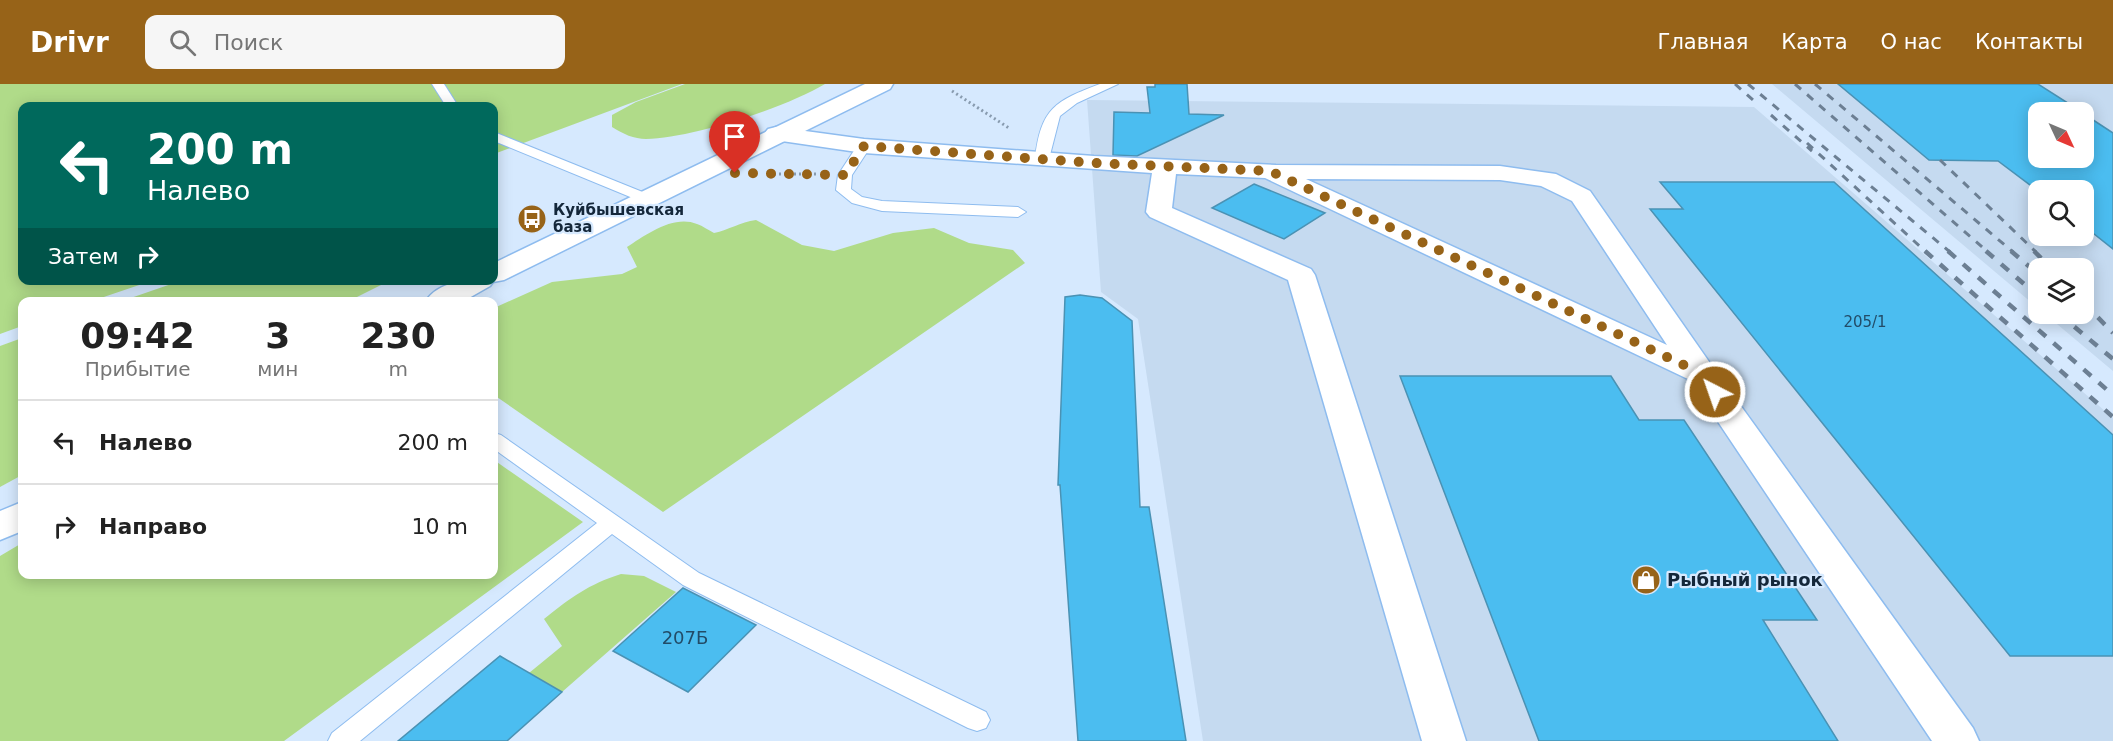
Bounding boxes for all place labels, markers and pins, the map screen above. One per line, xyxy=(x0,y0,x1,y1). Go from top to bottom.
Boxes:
pin xyxy=(709,111,760,173)
place label: Куйбышевская база xyxy=(553,201,684,236)
bus stop icon: Куйбышевская база xyxy=(516,203,548,235)
shop icon: Рыбный рынок xyxy=(1630,564,1662,596)
place label: Рыбный рынок xyxy=(1667,569,1823,590)

